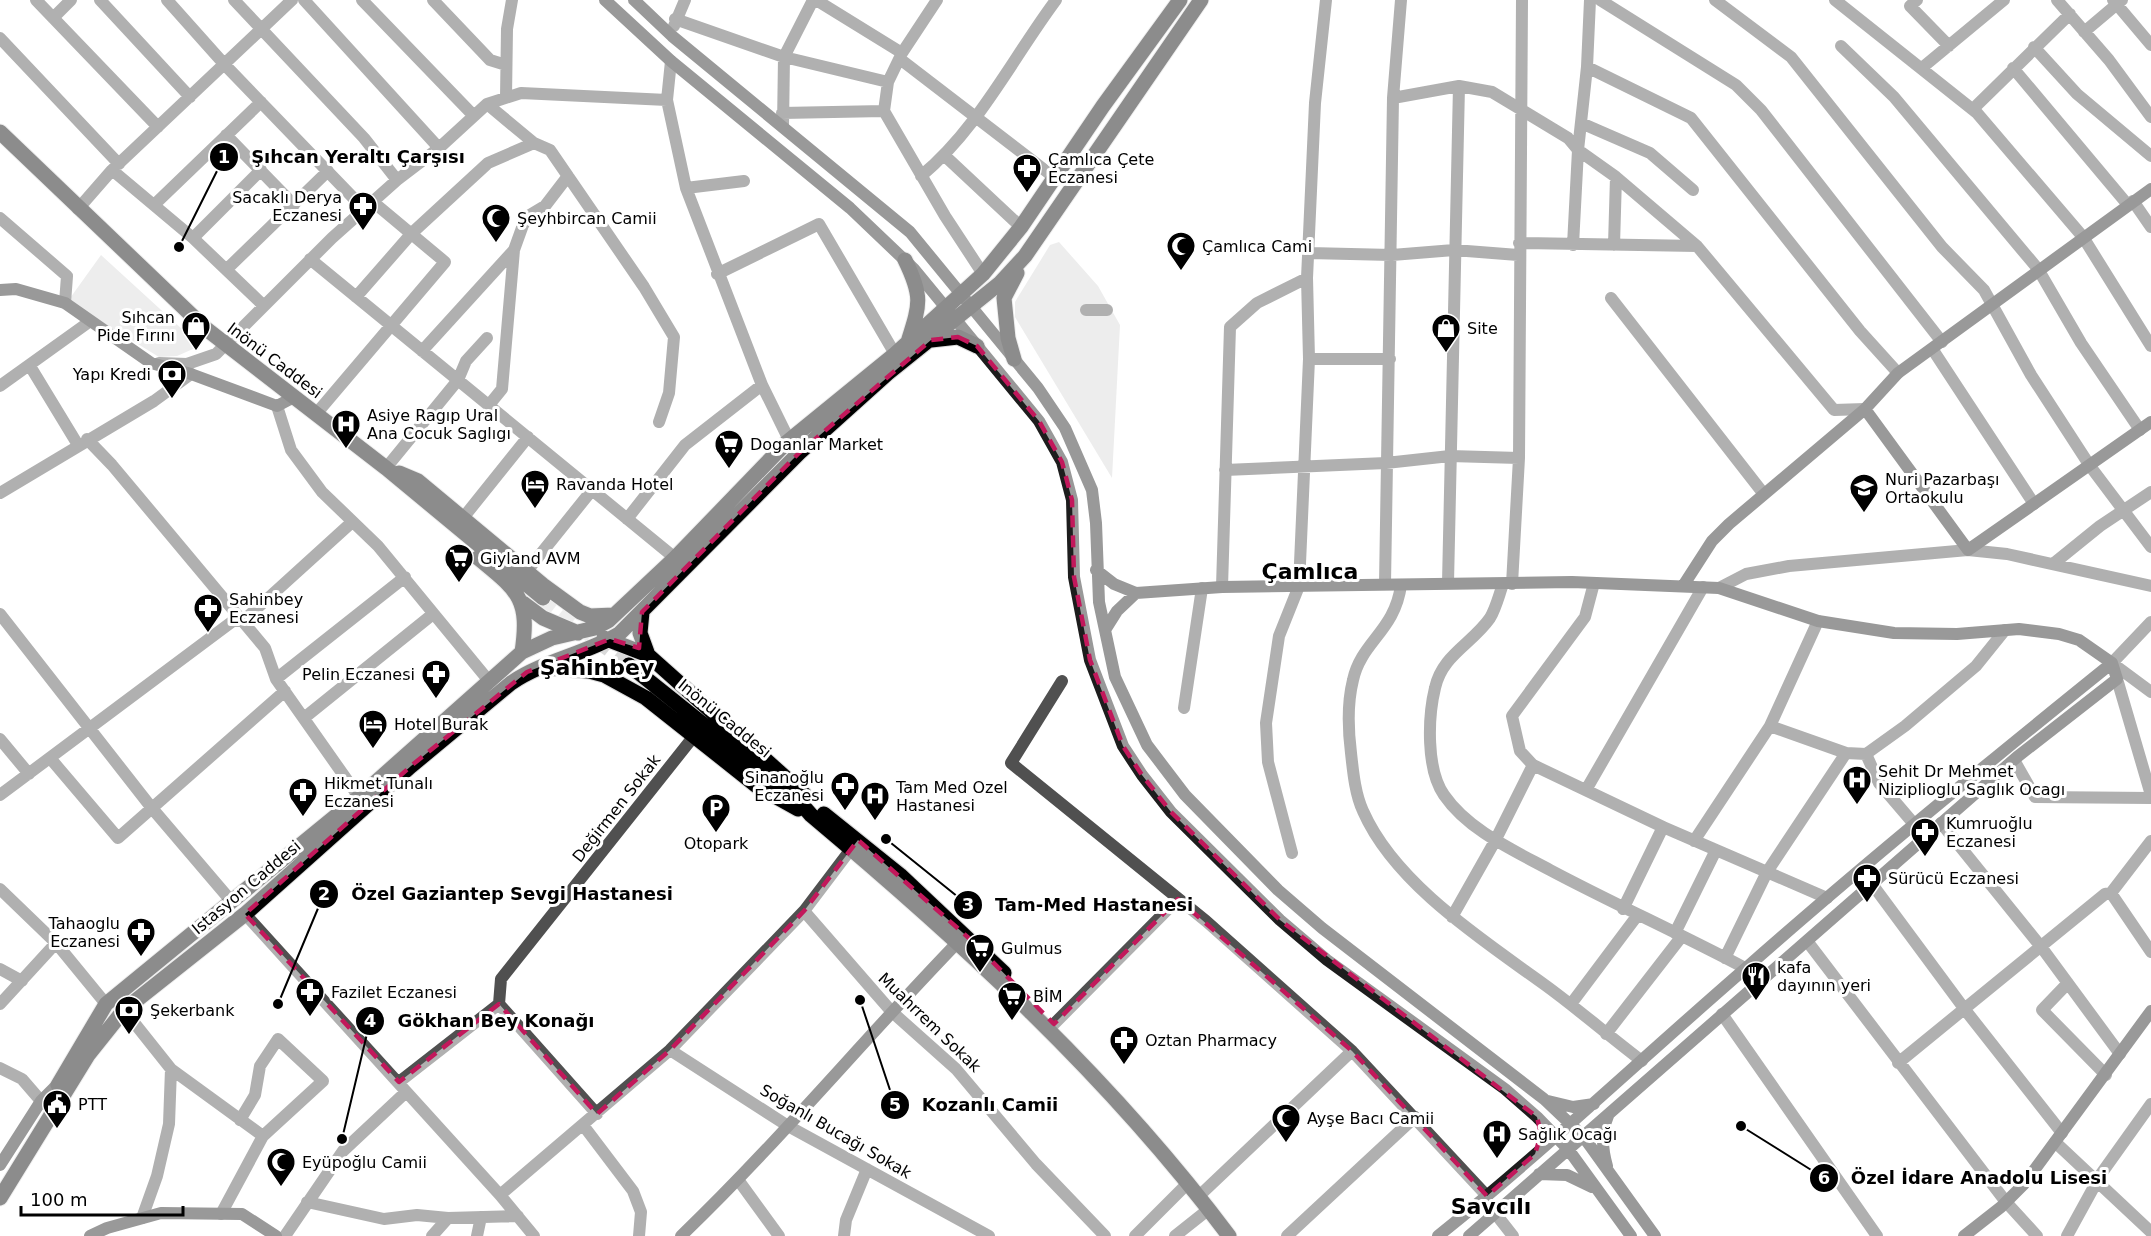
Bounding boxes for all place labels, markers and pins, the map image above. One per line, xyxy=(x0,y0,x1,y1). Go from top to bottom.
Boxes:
callout: Şıhcan Yeraltı Çarşısı xyxy=(209,139,477,175)
place label: Çamlıca Çete Eczanesi xyxy=(1048,150,1154,187)
pharmacy icon: Çamlıca Çete Eczanesi xyxy=(1011,152,1043,194)
place label: Sacaklı Derya Eczanesi xyxy=(232,188,342,225)
pharmacy icon: Sacaklı Derya Eczanesi xyxy=(347,190,379,232)
mosque icon: Şeyhbircan Camii xyxy=(480,202,512,244)
place label: Şeyhbircan Camii xyxy=(517,209,657,228)
mosque icon: Çamlıca Cami xyxy=(1165,230,1197,272)
place label: Çamlıca Cami xyxy=(1202,237,1312,256)
place label: Sıhcan Pide Fırını xyxy=(97,308,175,345)
shop icon: Sıhcan Pide Fırını xyxy=(180,310,212,352)
shop icon: Site xyxy=(1430,312,1462,354)
place label: Site xyxy=(1467,319,1498,338)
bank icon: Yapı Kredi xyxy=(156,358,188,400)
place label: Yapı Kredi xyxy=(72,365,151,384)
place label: Asiye Ragıp Ural Ana Cocuk Saglıgı xyxy=(367,406,511,443)
hospital icon: Asiye Ragıp Ural Ana Cocuk Saglıgı xyxy=(330,408,362,450)
supermarket icon: Doganlar Market xyxy=(713,428,745,470)
place label: Doganlar Market xyxy=(750,435,883,454)
hotel icon: Ravanda Hotel xyxy=(519,468,551,510)
place label: Nuri Pazarbaşı Ortaokulu xyxy=(1885,470,1999,507)
school or university icon: Nuri Pazarbaşı Ortaokulu xyxy=(1848,472,1880,514)
place label: Ravanda Hotel xyxy=(556,475,673,494)
supermarket icon: Giyland AVM xyxy=(443,542,475,584)
place label: Giyland AVM xyxy=(480,549,581,568)
place label: Sahinbey Eczanesi xyxy=(229,590,303,627)
pharmacy icon: Sahinbey Eczanesi xyxy=(192,592,224,634)
pharmacy icon: Pelin Eczanesi xyxy=(420,658,452,700)
place label: Pelin Eczanesi xyxy=(302,665,415,684)
hotel icon: Hotel Burak xyxy=(357,708,389,750)
place label: Hotel Burak xyxy=(394,715,489,734)
place label: Sehit Dr Mehmet Niziplioglu Saglık Ocagı xyxy=(1878,762,2065,799)
hospital icon: Sehit Dr Mehmet Niziplioglu Saglık Ocagı xyxy=(1841,764,1873,806)
place label: Sinanoğlu Eczanesi xyxy=(745,768,824,805)
pharmacy icon: Sinanoğlu Eczanesi xyxy=(829,770,861,812)
place label: Hikmet Tunalı Eczanesi xyxy=(324,774,433,811)
pharmacy icon: Hikmet Tunalı Eczanesi xyxy=(287,776,319,818)
place label: Tam Med Ozel Hastanesi xyxy=(895,778,1008,815)
hospital icon: Tam Med Ozel Hastanesi xyxy=(859,780,891,822)
parking icon: Otopark xyxy=(700,792,732,834)
place label: Kumruoğlu Eczanesi xyxy=(1946,814,2033,851)
pharmacy icon: Kumruoğlu Eczanesi xyxy=(1909,816,1941,858)
place label: Otopark xyxy=(684,834,749,853)
pharmacy icon: Sürücü Eczanesi xyxy=(1851,862,1883,904)
place label: Sürücü Eczanesi xyxy=(1888,869,2019,888)
callout: Özel Gaziantep Sevgi Hastanesi xyxy=(309,876,685,912)
callout: Tam-Med Hastanesi xyxy=(953,887,1205,923)
place label: Tahaoglu Eczanesi xyxy=(48,914,120,951)
pharmacy icon: Tahaoglu Eczanesi xyxy=(125,916,157,958)
supermarket icon: Gulmus xyxy=(964,932,996,974)
place label: Gulmus xyxy=(1001,939,1062,958)
place label: kafa dayının yeri xyxy=(1777,958,1871,995)
restaurant icon: kafa dayının yeri xyxy=(1740,960,1772,1002)
pharmacy icon: Fazilet Eczanesi xyxy=(294,976,326,1018)
supermarket icon: BİM xyxy=(996,980,1028,1022)
place label: Fazilet Eczanesi xyxy=(331,983,457,1002)
place label: BİM xyxy=(1033,987,1063,1006)
bank icon: Şekerbank xyxy=(113,994,145,1036)
place label: Şekerbank xyxy=(150,1001,235,1020)
callout: Gökhan Bey Konağı xyxy=(355,1003,606,1039)
pharmacy icon: Oztan Pharmacy xyxy=(1108,1024,1140,1066)
place label: Oztan Pharmacy xyxy=(1145,1031,1277,1050)
callout: Kozanlı Camii xyxy=(880,1087,1070,1123)
public building icon: PTT xyxy=(41,1088,73,1130)
place label: PTT xyxy=(78,1095,107,1114)
mosque icon: Ayşe Bacı Camii xyxy=(1270,1102,1302,1144)
place label: Ayşe Bacı Camii xyxy=(1307,1109,1434,1128)
hospital icon: Sağlık Ocağı xyxy=(1481,1118,1513,1160)
place label: Sağlık Ocağı xyxy=(1518,1125,1617,1144)
mosque icon: Eyüpoğlu Camii xyxy=(265,1146,297,1188)
place label: Eyüpoğlu Camii xyxy=(302,1153,427,1172)
callout: Özel İdare Anadolu Lisesi xyxy=(1809,1160,2119,1196)

